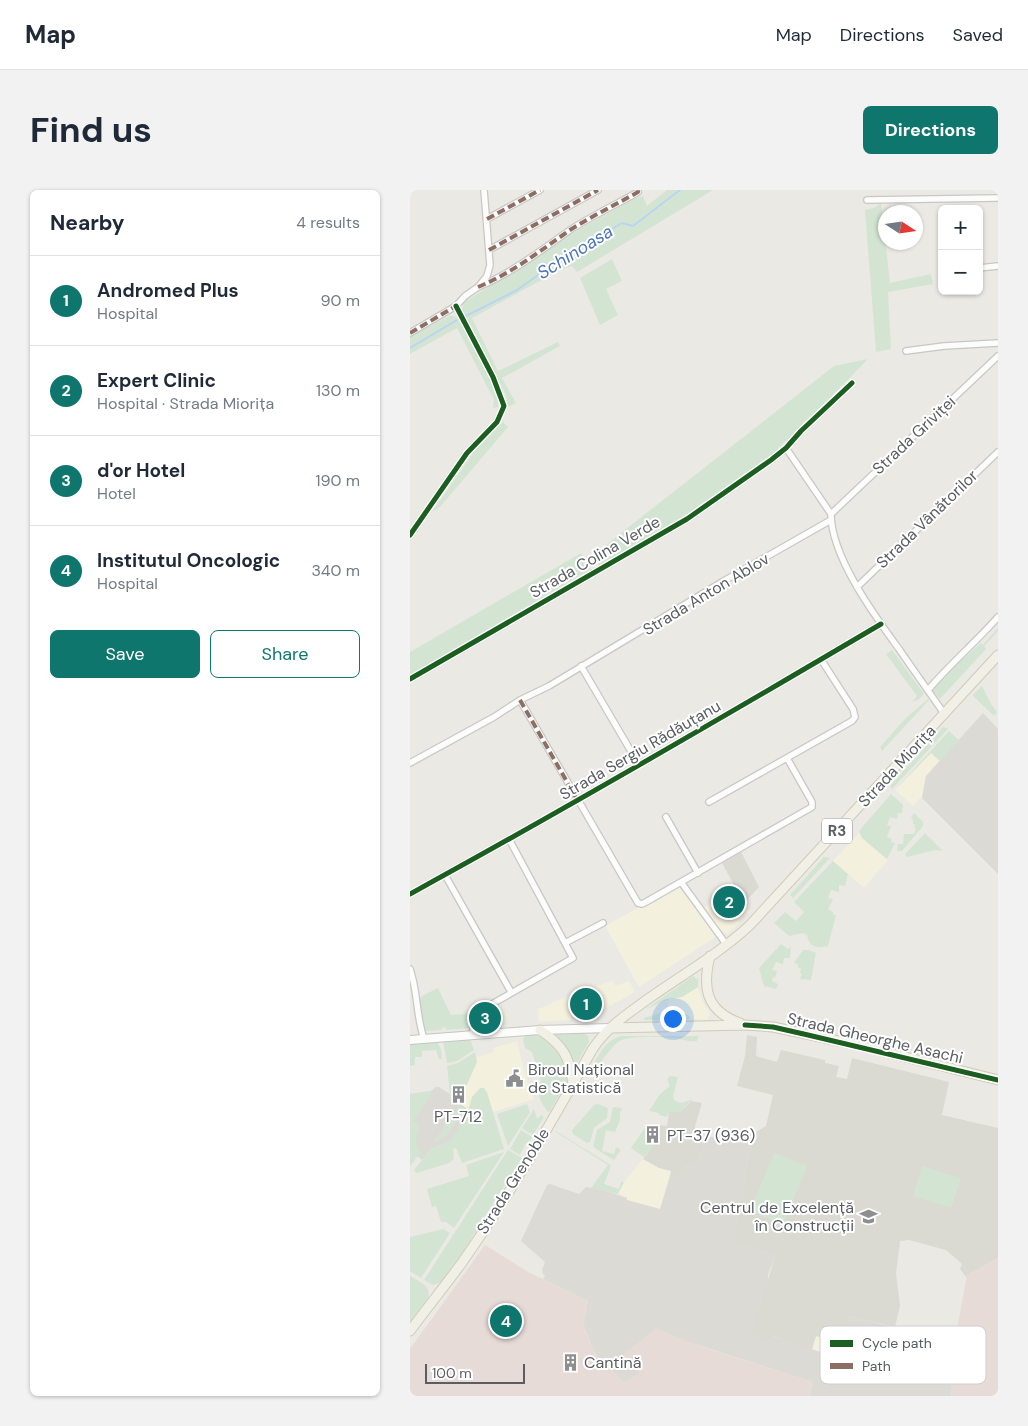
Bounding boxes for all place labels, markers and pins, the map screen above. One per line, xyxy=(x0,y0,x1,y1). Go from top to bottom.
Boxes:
pin: 2 xyxy=(713,883,745,921)
pin: 1 xyxy=(570,985,602,1023)
pin: 3 xyxy=(469,999,501,1037)
place label: Biroul Național de Statistică xyxy=(528,1059,634,1098)
public building icon: Biroul Național de Statistică xyxy=(504,1068,524,1088)
building icon: PT-712 xyxy=(448,1084,468,1104)
place label: PT-712 xyxy=(434,1106,482,1127)
building icon: PT-37 (936) xyxy=(643,1125,663,1145)
place label: PT-37 (936) xyxy=(667,1125,755,1146)
place label: Centrul de Excelență în Construcții xyxy=(700,1197,854,1236)
school or university icon: Centrul de Excelență în Construcții xyxy=(858,1206,878,1226)
pin: 4 xyxy=(490,1302,522,1340)
building icon: Cantină xyxy=(560,1352,580,1372)
place label: Cantină xyxy=(584,1352,641,1373)

